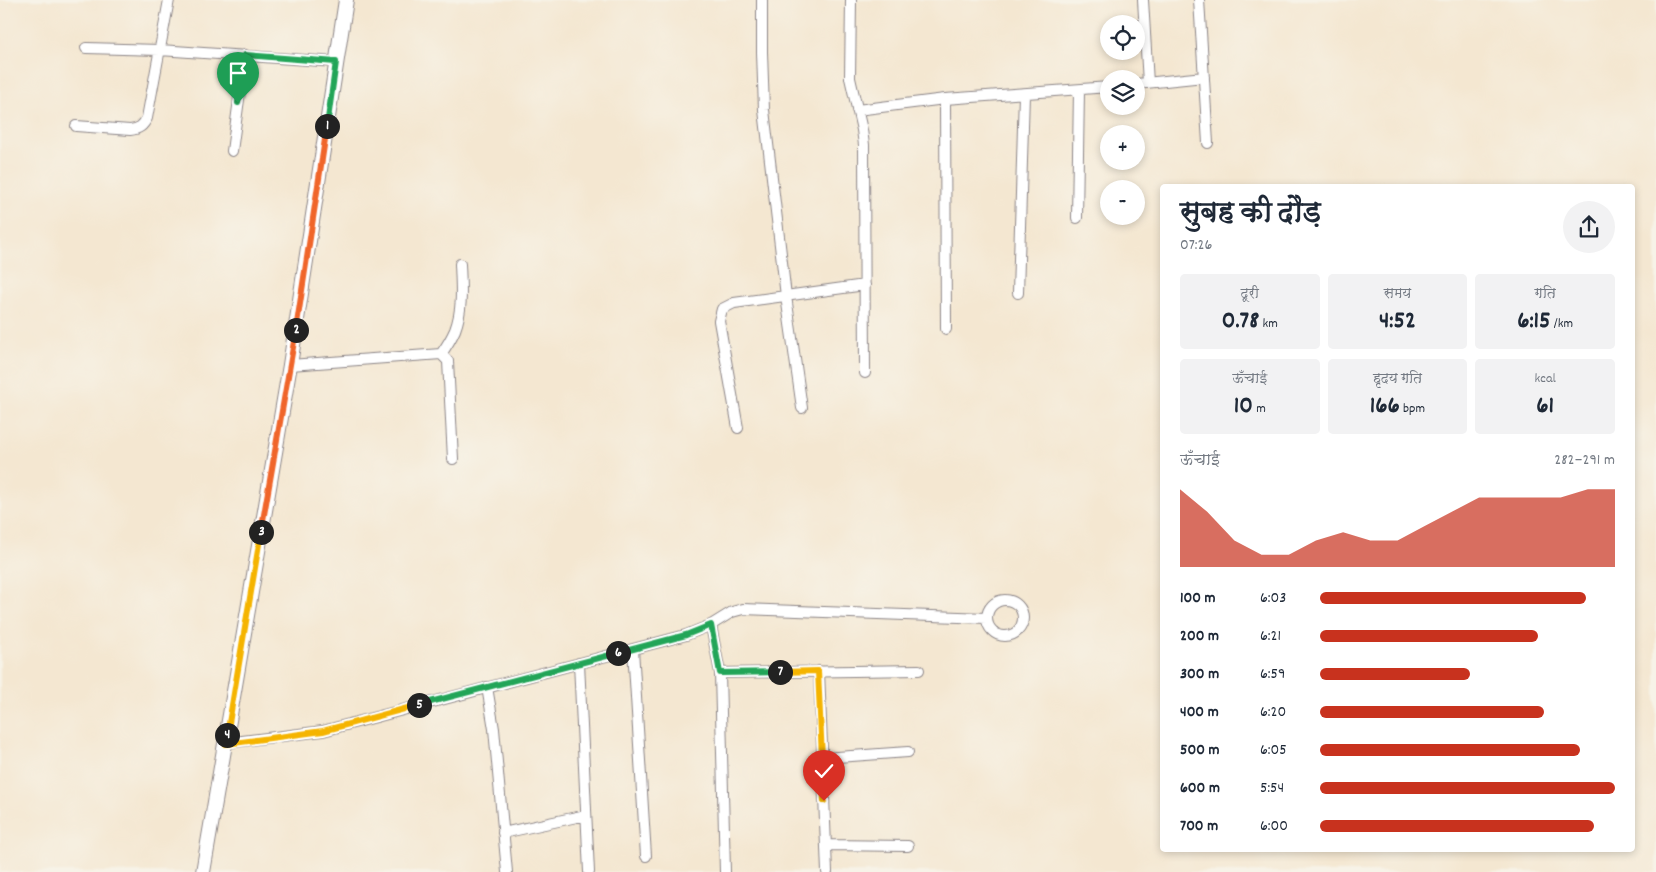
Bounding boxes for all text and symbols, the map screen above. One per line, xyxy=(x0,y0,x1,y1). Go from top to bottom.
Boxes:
map controls xyxy=(1100,15,1145,225)
button: locate xyxy=(1100,15,1145,60)
pin xyxy=(217,52,259,103)
icon: arrive xyxy=(224,59,252,87)
button: layers xyxy=(1100,70,1145,115)
pin: 1 xyxy=(314,114,340,138)
text: 1 xyxy=(326,116,329,136)
button: + xyxy=(1100,125,1145,170)
button: − xyxy=(1100,180,1145,225)
text: सुबह की दौड़ xyxy=(1180,195,1321,235)
button: share xyxy=(1563,201,1615,253)
text: 07:26 xyxy=(1180,234,1212,257)
text: दूरी xyxy=(1241,284,1259,304)
text: समय xyxy=(1384,284,1411,304)
text: गति xyxy=(1535,284,1556,304)
text: 0.78 xyxy=(1222,304,1259,340)
text: 4:52 xyxy=(1379,304,1416,340)
text: 6:15 xyxy=(1517,304,1551,340)
text: km xyxy=(1259,314,1278,334)
text: /km xyxy=(1551,314,1573,334)
pin: 2 xyxy=(284,318,308,342)
text: 2 xyxy=(293,320,300,340)
text: ऊँचाई xyxy=(1232,369,1267,389)
text: हृदय गति xyxy=(1373,369,1422,389)
text: kcal xyxy=(1535,369,1556,389)
text: 10 xyxy=(1234,389,1253,425)
text: 166 xyxy=(1370,389,1400,425)
text: 61 xyxy=(1536,389,1554,425)
text: m xyxy=(1253,399,1266,419)
text: bpm xyxy=(1400,399,1425,419)
text: ऊँचाई xyxy=(1180,449,1220,472)
text: 282–291 m xyxy=(1554,449,1615,472)
pin: 3 xyxy=(248,520,274,544)
text: 3 xyxy=(258,522,265,542)
text: 100 m xyxy=(1180,587,1216,610)
text: 6:03 xyxy=(1260,587,1286,610)
text: 200 m xyxy=(1180,625,1219,648)
text: 6:21 xyxy=(1260,625,1281,648)
pin: 6 xyxy=(606,640,630,666)
text: 6 xyxy=(615,643,622,663)
pin: 7 xyxy=(768,660,792,684)
text: 7 xyxy=(778,662,783,682)
text: 300 m xyxy=(1180,663,1219,686)
text: 6:59 xyxy=(1260,663,1285,686)
pin: 5 xyxy=(406,692,432,718)
text: 5 xyxy=(416,695,423,715)
text: 400 m xyxy=(1180,701,1219,724)
text: 6:20 xyxy=(1260,701,1286,724)
pin: 4 xyxy=(214,722,240,748)
text: 4 xyxy=(225,725,230,745)
text: 500 m xyxy=(1180,739,1220,762)
text: 6:05 xyxy=(1260,739,1287,762)
pin xyxy=(803,750,845,801)
icon: check xyxy=(810,757,838,785)
text: 600 m xyxy=(1180,777,1220,800)
text: 5:54 xyxy=(1260,777,1284,800)
text: 700 m xyxy=(1180,815,1218,838)
text: 6:00 xyxy=(1260,815,1288,838)

